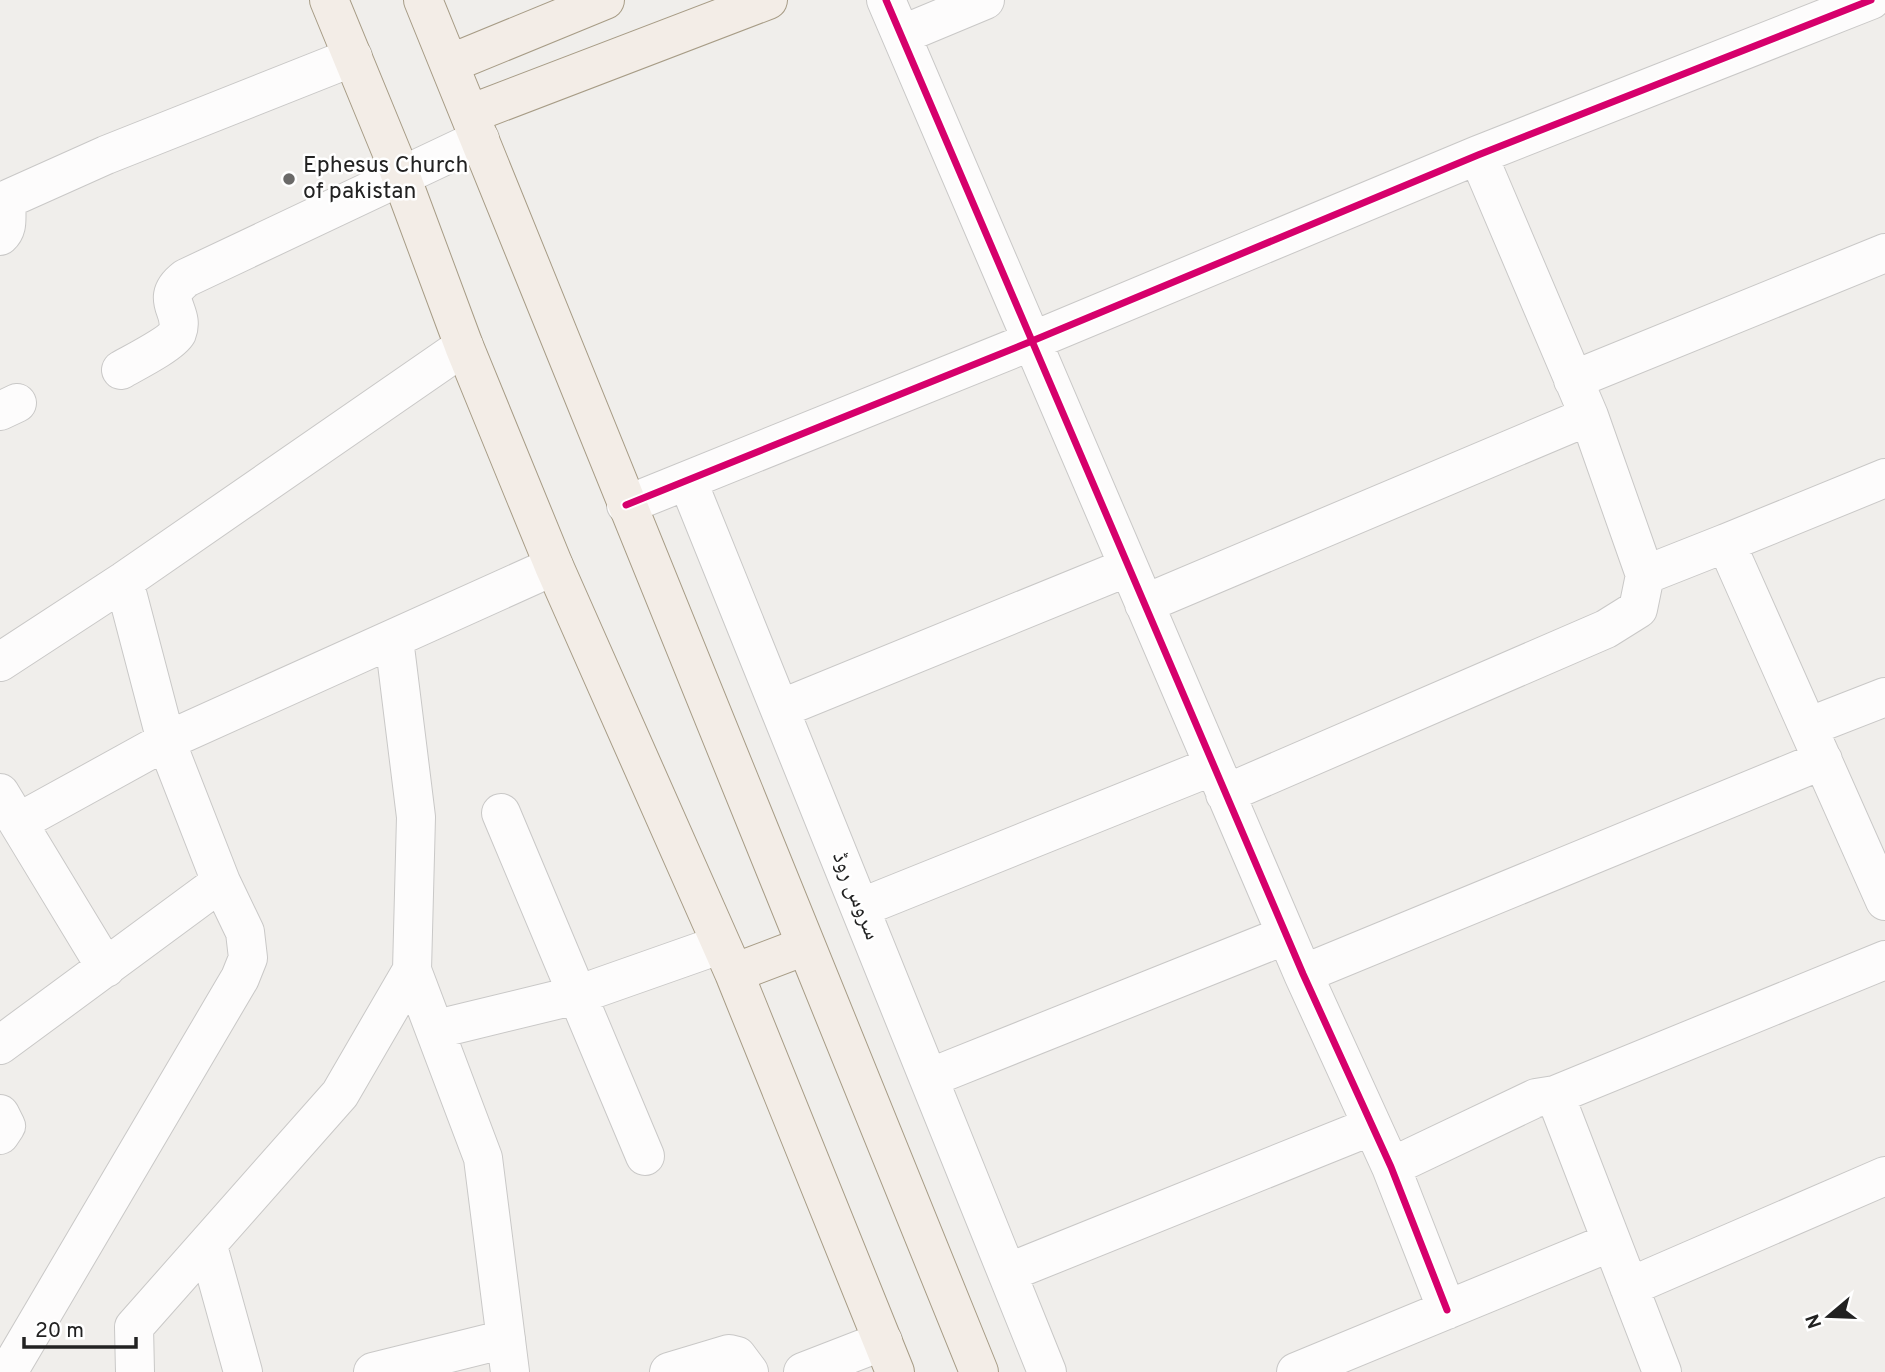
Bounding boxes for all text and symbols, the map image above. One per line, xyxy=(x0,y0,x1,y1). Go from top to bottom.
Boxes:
place label: Ephesus Church of pakistan xyxy=(303,152,469,207)
marker: Ephesus Church of pakistan xyxy=(281,171,297,187)
street label: سروس روڈ xyxy=(824,847,886,945)
north arrow xyxy=(1794,1281,1864,1351)
scale bar xyxy=(24,1306,136,1350)
text: N xyxy=(1801,1311,1828,1331)
text: 20 m xyxy=(35,1318,84,1345)

